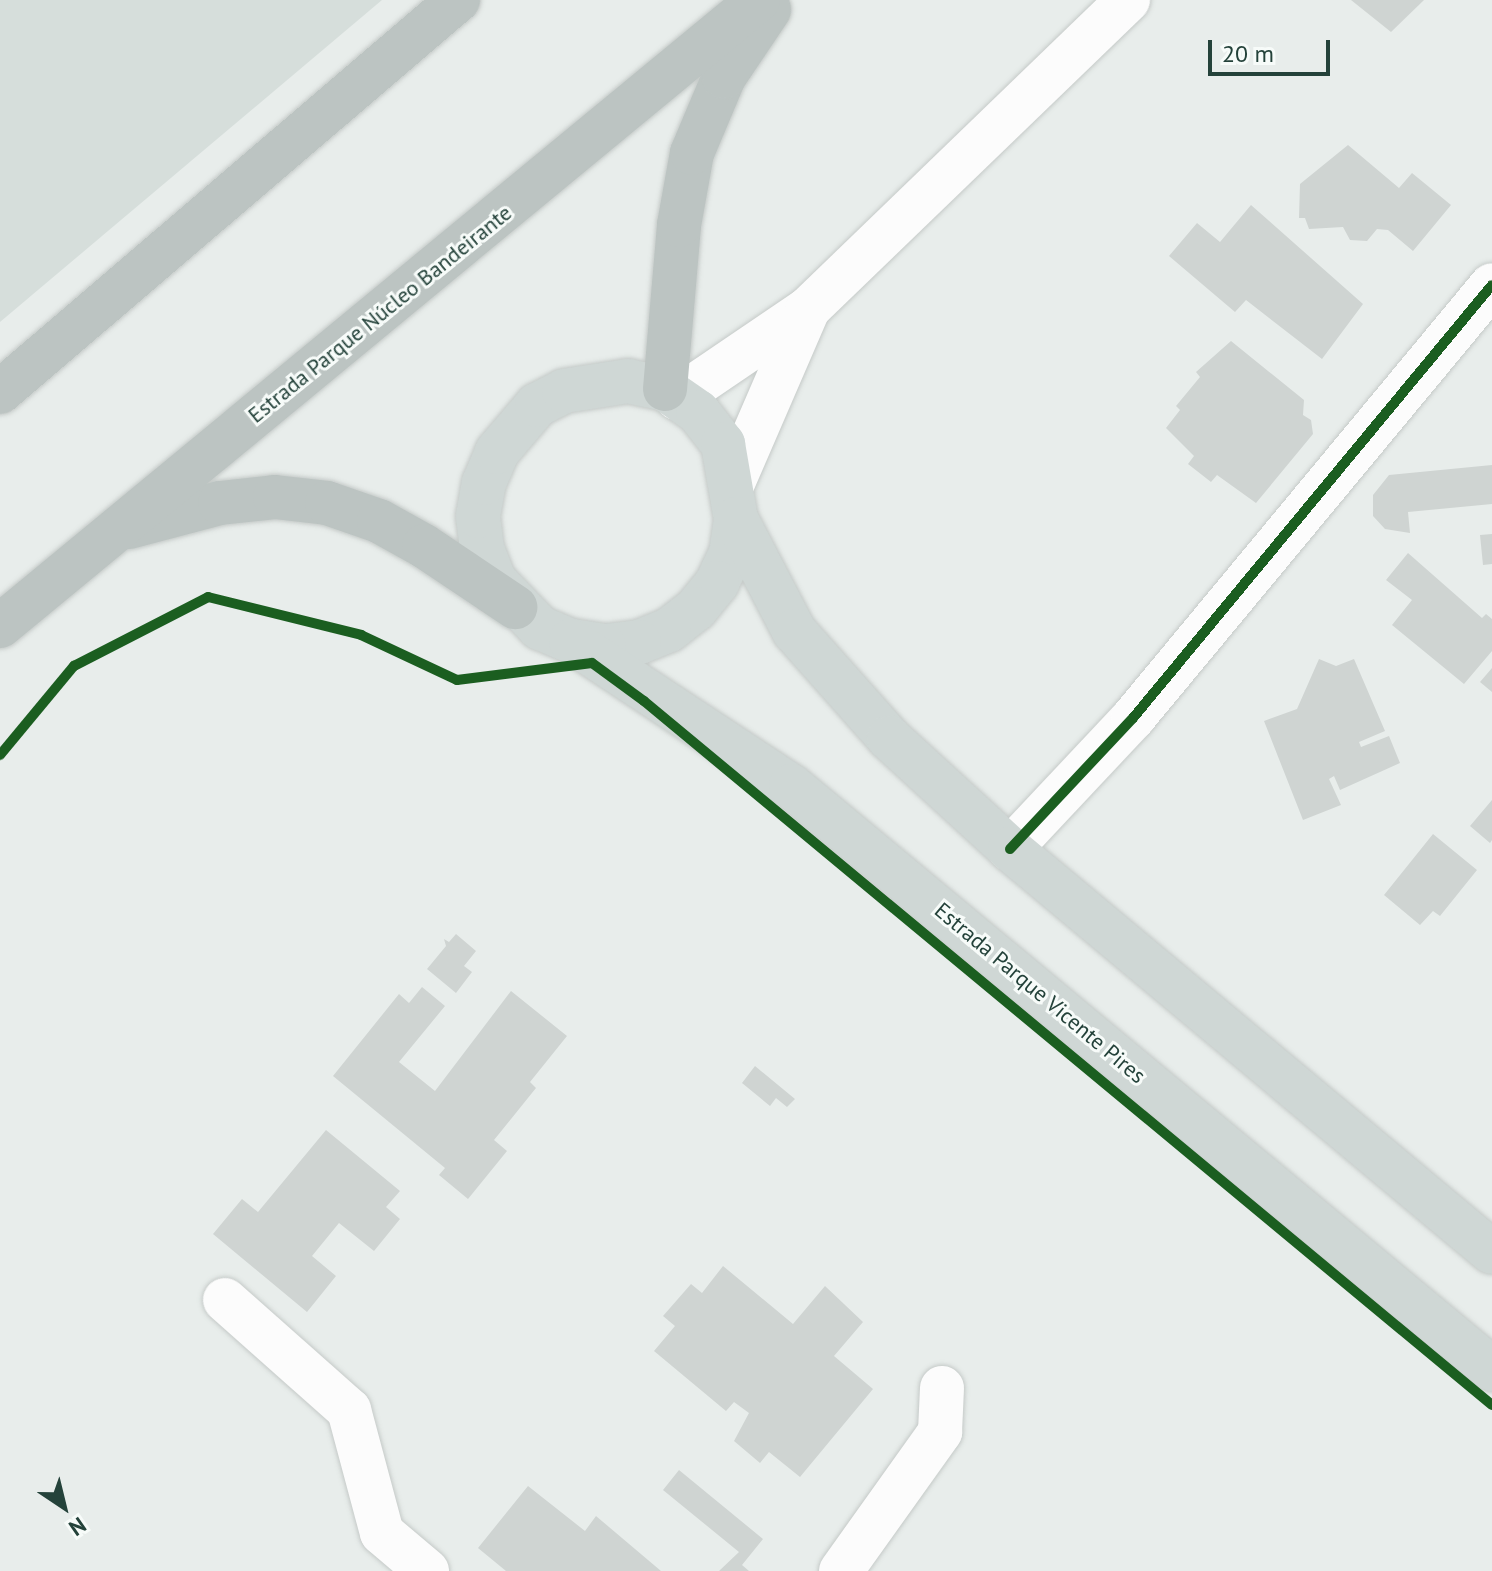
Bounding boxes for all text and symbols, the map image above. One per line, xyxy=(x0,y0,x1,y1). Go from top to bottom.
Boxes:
scale bar xyxy=(1212,24,1334,74)
text: 20 m xyxy=(1222,38,1274,69)
street label: Estrada Parque Núcleo Bandeirante xyxy=(243,199,517,429)
street label: Estrada Parque Vicente Pires xyxy=(929,897,1151,1089)
north arrow xyxy=(24,1467,104,1547)
text: N xyxy=(64,1511,92,1542)

